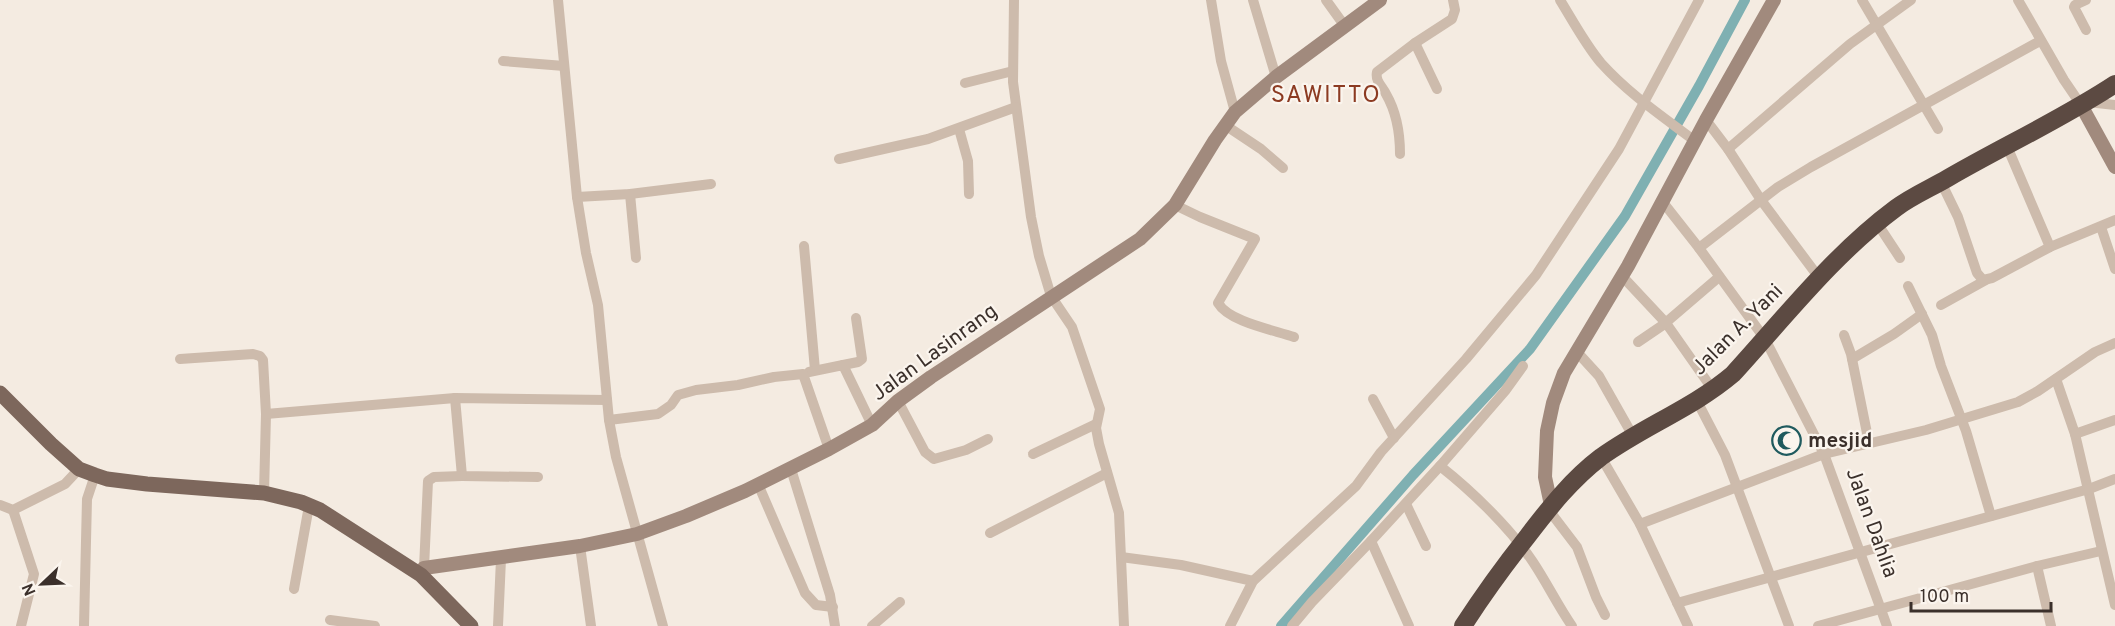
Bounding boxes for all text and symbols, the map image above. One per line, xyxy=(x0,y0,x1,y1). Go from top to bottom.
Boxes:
district label: SAWITTO xyxy=(1271,81,1381,111)
street label: Jalan A. Yani xyxy=(1686,278,1790,382)
street label: Jalan Lasinrang xyxy=(867,298,1003,408)
mosque icon: mesjid xyxy=(1771,425,1803,457)
place label: mesjid xyxy=(1808,428,1872,455)
street label: Jalan Dahlia xyxy=(1839,464,1903,582)
north arrow xyxy=(12,554,72,614)
scale bar xyxy=(1911,575,2050,613)
text: N xyxy=(19,580,41,598)
text: 100 m xyxy=(1920,586,1969,609)

